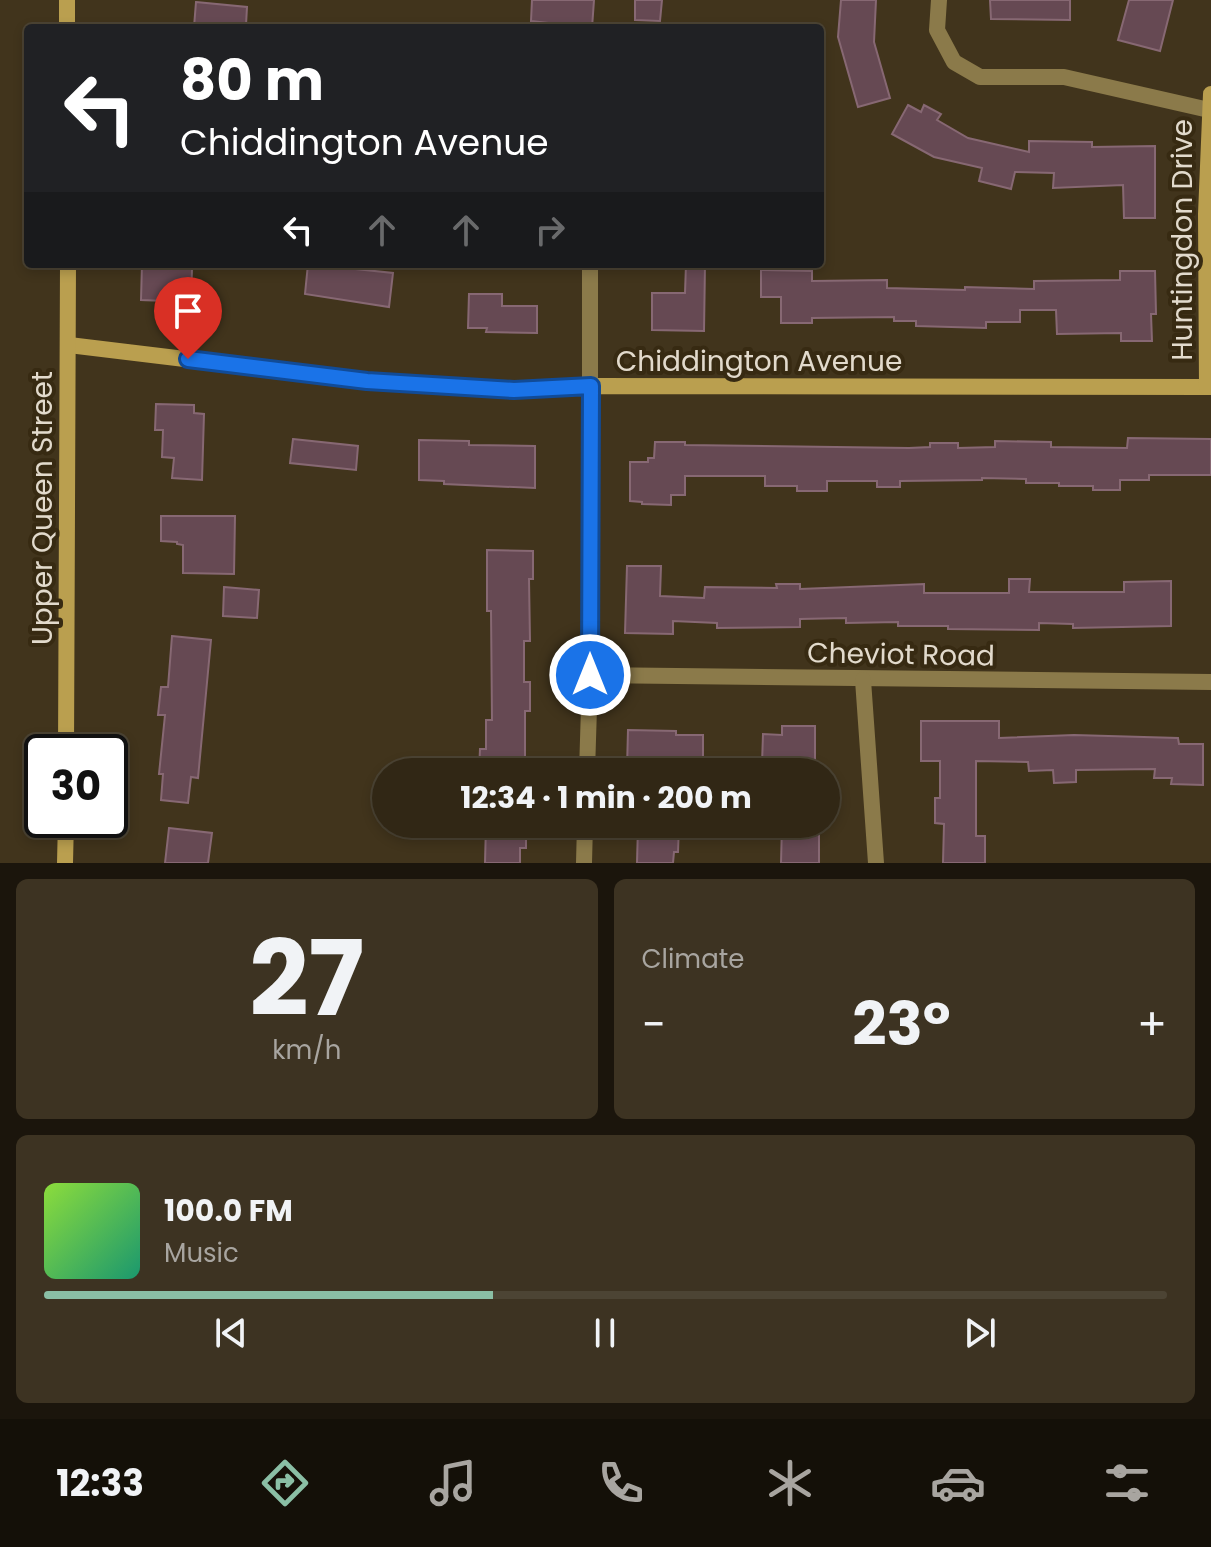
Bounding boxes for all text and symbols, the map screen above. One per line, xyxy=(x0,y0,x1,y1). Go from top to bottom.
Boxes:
text: 80 m xyxy=(180,41,324,120)
icon: left xyxy=(48,56,152,160)
text: Chiddington Avenue xyxy=(180,117,549,168)
street label: Huntingdon Drive xyxy=(1163,119,1202,361)
icon: left xyxy=(276,208,320,252)
icon: ahead xyxy=(360,208,404,252)
icon: ahead xyxy=(444,208,488,252)
icon: right xyxy=(528,208,572,252)
pin xyxy=(154,277,222,359)
icon: arrive xyxy=(166,289,210,333)
street label: Chiddington Avenue xyxy=(616,342,902,381)
street label: Upper Queen Street xyxy=(23,371,62,645)
position arrow xyxy=(548,633,632,717)
street label: Cheviot Road xyxy=(807,633,995,676)
speed limit sign: 30 xyxy=(24,734,128,838)
text: 12:34 · 1 min · 200 m xyxy=(460,776,752,819)
text: 27 xyxy=(249,906,364,1051)
text: Climate xyxy=(642,941,744,977)
text: 23° xyxy=(852,982,951,1066)
text: − xyxy=(642,994,666,1055)
text: + xyxy=(1137,994,1167,1055)
text: km/h xyxy=(272,1032,341,1068)
text: 100.0 FM xyxy=(164,1189,293,1232)
text: Music xyxy=(164,1235,239,1271)
icon: previous xyxy=(209,1311,253,1355)
icon: pause xyxy=(583,1311,627,1355)
icon: next xyxy=(958,1311,1002,1355)
icon: directions xyxy=(257,1455,313,1511)
icon: music xyxy=(425,1455,481,1511)
icon: phone xyxy=(593,1455,649,1511)
icon: climate xyxy=(762,1455,818,1511)
icon: car xyxy=(930,1455,986,1511)
icon: filters xyxy=(1099,1455,1155,1511)
text: 12:33 xyxy=(56,1458,144,1509)

